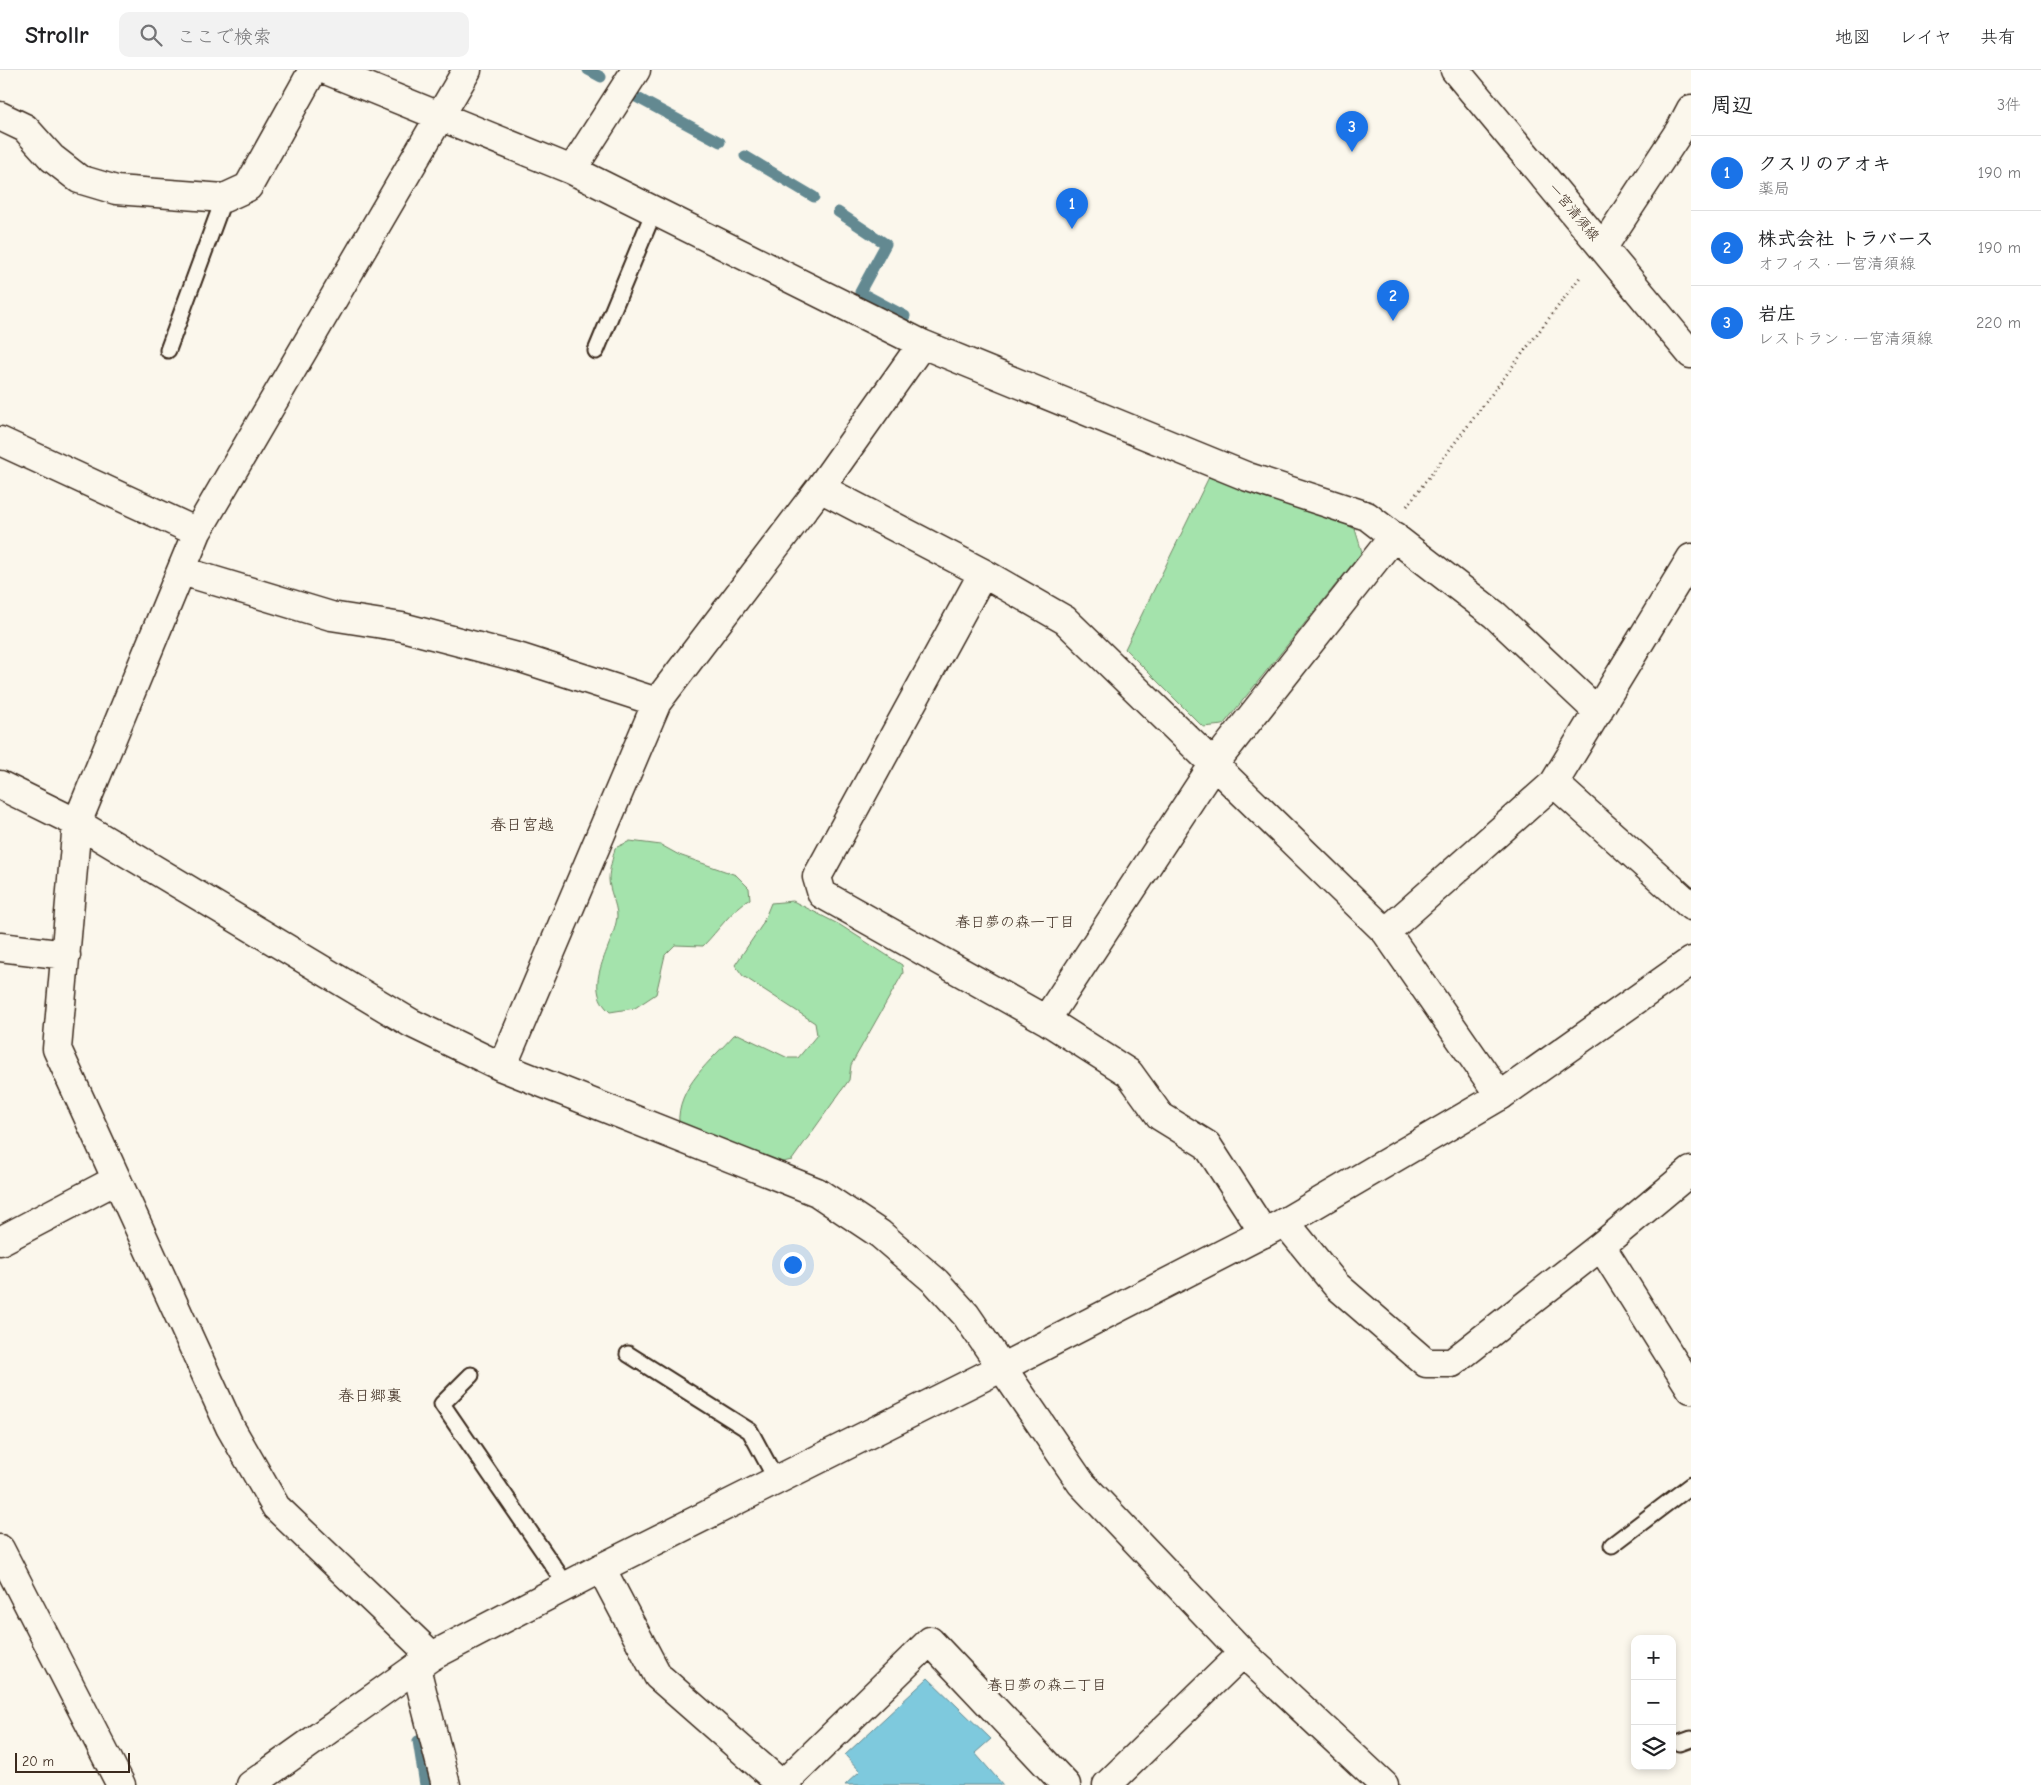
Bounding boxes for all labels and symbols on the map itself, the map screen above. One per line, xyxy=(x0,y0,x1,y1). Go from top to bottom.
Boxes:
pin: 3 xyxy=(1336,111,1368,152)
street label: 一宮清須線 xyxy=(1545,180,1603,244)
pin: 1 xyxy=(1056,188,1088,229)
pin: 2 xyxy=(1377,280,1409,321)
district label: 春日宮越 xyxy=(490,816,554,834)
district label: 春日夢の森一丁目 xyxy=(955,913,1075,931)
your location xyxy=(780,1252,806,1278)
district label: 春日郷裏 xyxy=(338,1387,402,1405)
district label: 春日夢の森二丁目 xyxy=(987,1676,1107,1694)
scale bar xyxy=(15,1750,130,1773)

